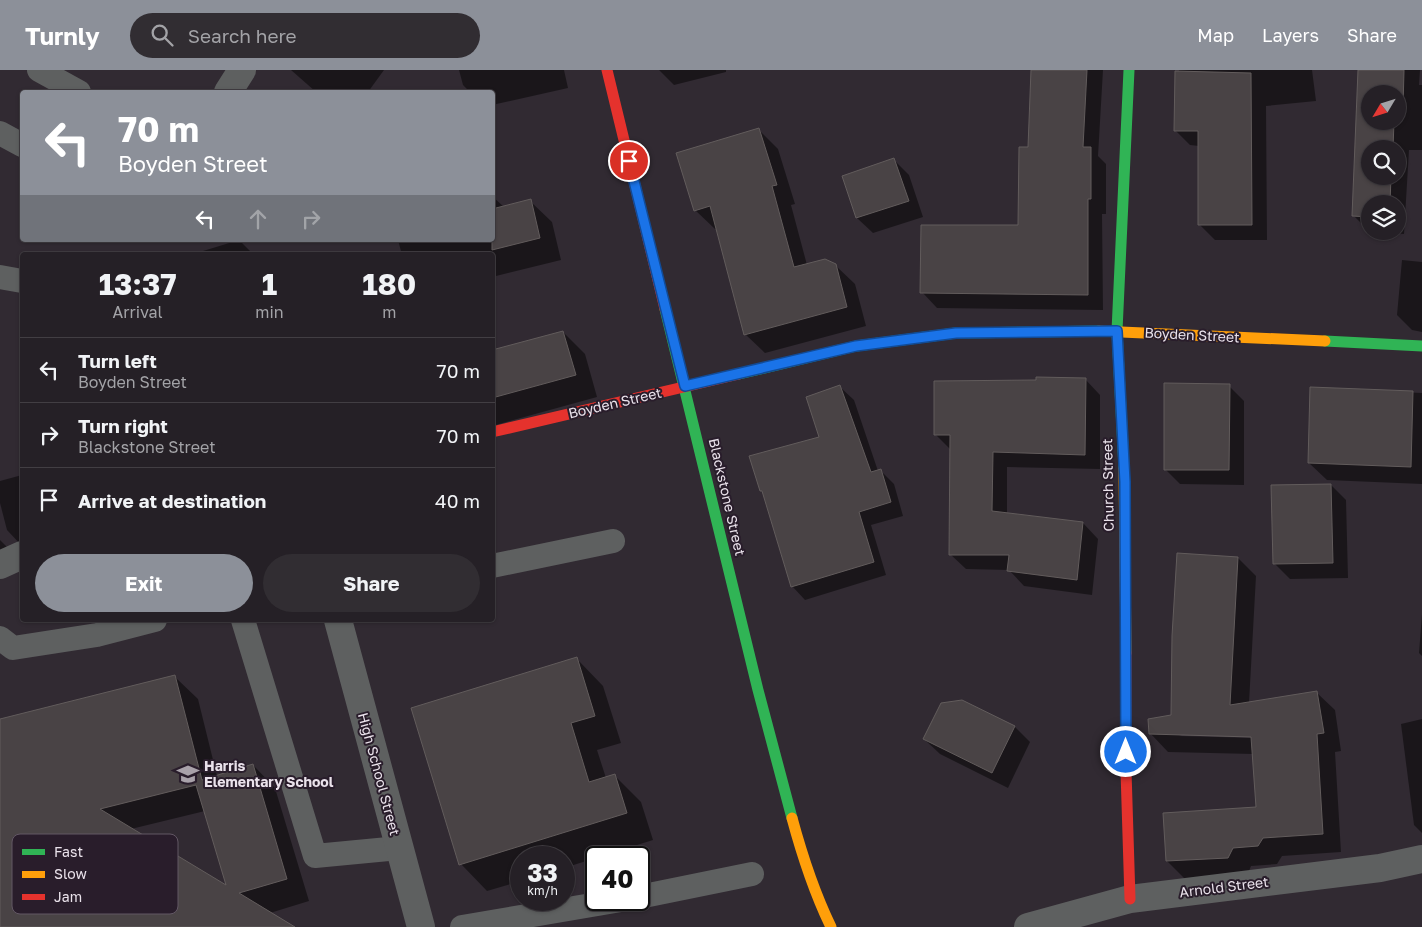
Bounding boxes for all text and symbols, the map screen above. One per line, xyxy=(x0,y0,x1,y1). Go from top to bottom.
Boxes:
search box xyxy=(130,13,480,58)
text: Turnly xyxy=(25,21,100,50)
icon: search xyxy=(148,21,176,49)
text: Search here xyxy=(188,24,297,47)
text: Map xyxy=(1197,24,1234,46)
text: Layers xyxy=(1262,24,1319,46)
text: Share xyxy=(1347,24,1397,46)
north arrow xyxy=(1361,85,1406,130)
map controls xyxy=(1361,85,1406,240)
text: 70 m xyxy=(118,108,199,150)
icon: left xyxy=(35,110,100,175)
pin xyxy=(608,140,650,182)
button: search xyxy=(1361,140,1406,185)
icon: arrive xyxy=(615,147,643,175)
text: Boyden Street xyxy=(118,150,268,177)
button: layers xyxy=(1361,195,1406,240)
icon: left xyxy=(191,205,219,233)
icon: ahead xyxy=(244,205,272,233)
icon: right xyxy=(297,205,325,233)
text: 13:37 xyxy=(99,266,177,302)
text: 1 xyxy=(262,266,277,302)
text: 180 xyxy=(362,266,416,302)
text: Arrival xyxy=(113,302,163,322)
text: min xyxy=(255,302,284,322)
text: m xyxy=(382,302,396,322)
street label: Boyden Street xyxy=(1144,324,1240,345)
text: Turn left xyxy=(78,349,157,372)
icon: left xyxy=(35,356,63,384)
text: 70 m xyxy=(437,359,480,382)
text: Boyden Street xyxy=(78,372,187,392)
street label: Boyden Street xyxy=(567,384,663,422)
text: Turn right xyxy=(78,414,168,437)
icon: right xyxy=(35,421,63,449)
text: 70 m xyxy=(437,424,480,447)
street label: Blackstone Street xyxy=(706,436,749,557)
text: Blackstone Street xyxy=(78,437,216,457)
street label: Church Street xyxy=(1098,438,1117,532)
icon: arrive xyxy=(35,486,63,514)
text: Arrive at destination xyxy=(78,489,266,512)
text: 40 m xyxy=(435,489,480,512)
button: Exit xyxy=(35,554,253,612)
button: Share xyxy=(263,554,480,612)
street label: High School Street xyxy=(355,711,404,837)
position arrow xyxy=(1099,725,1151,777)
place label: Harris Elementary School xyxy=(204,757,334,790)
school or university icon: Harris Elementary School xyxy=(175,761,201,787)
legend xyxy=(12,834,178,914)
text: Fast xyxy=(54,843,83,860)
speed limit sign: 40 xyxy=(585,846,650,911)
text: 33 xyxy=(527,857,558,888)
text: Slow xyxy=(54,865,87,882)
street label: Arnold Street xyxy=(1178,873,1270,900)
text: km/h xyxy=(527,883,558,898)
text: Jam xyxy=(54,888,82,905)

